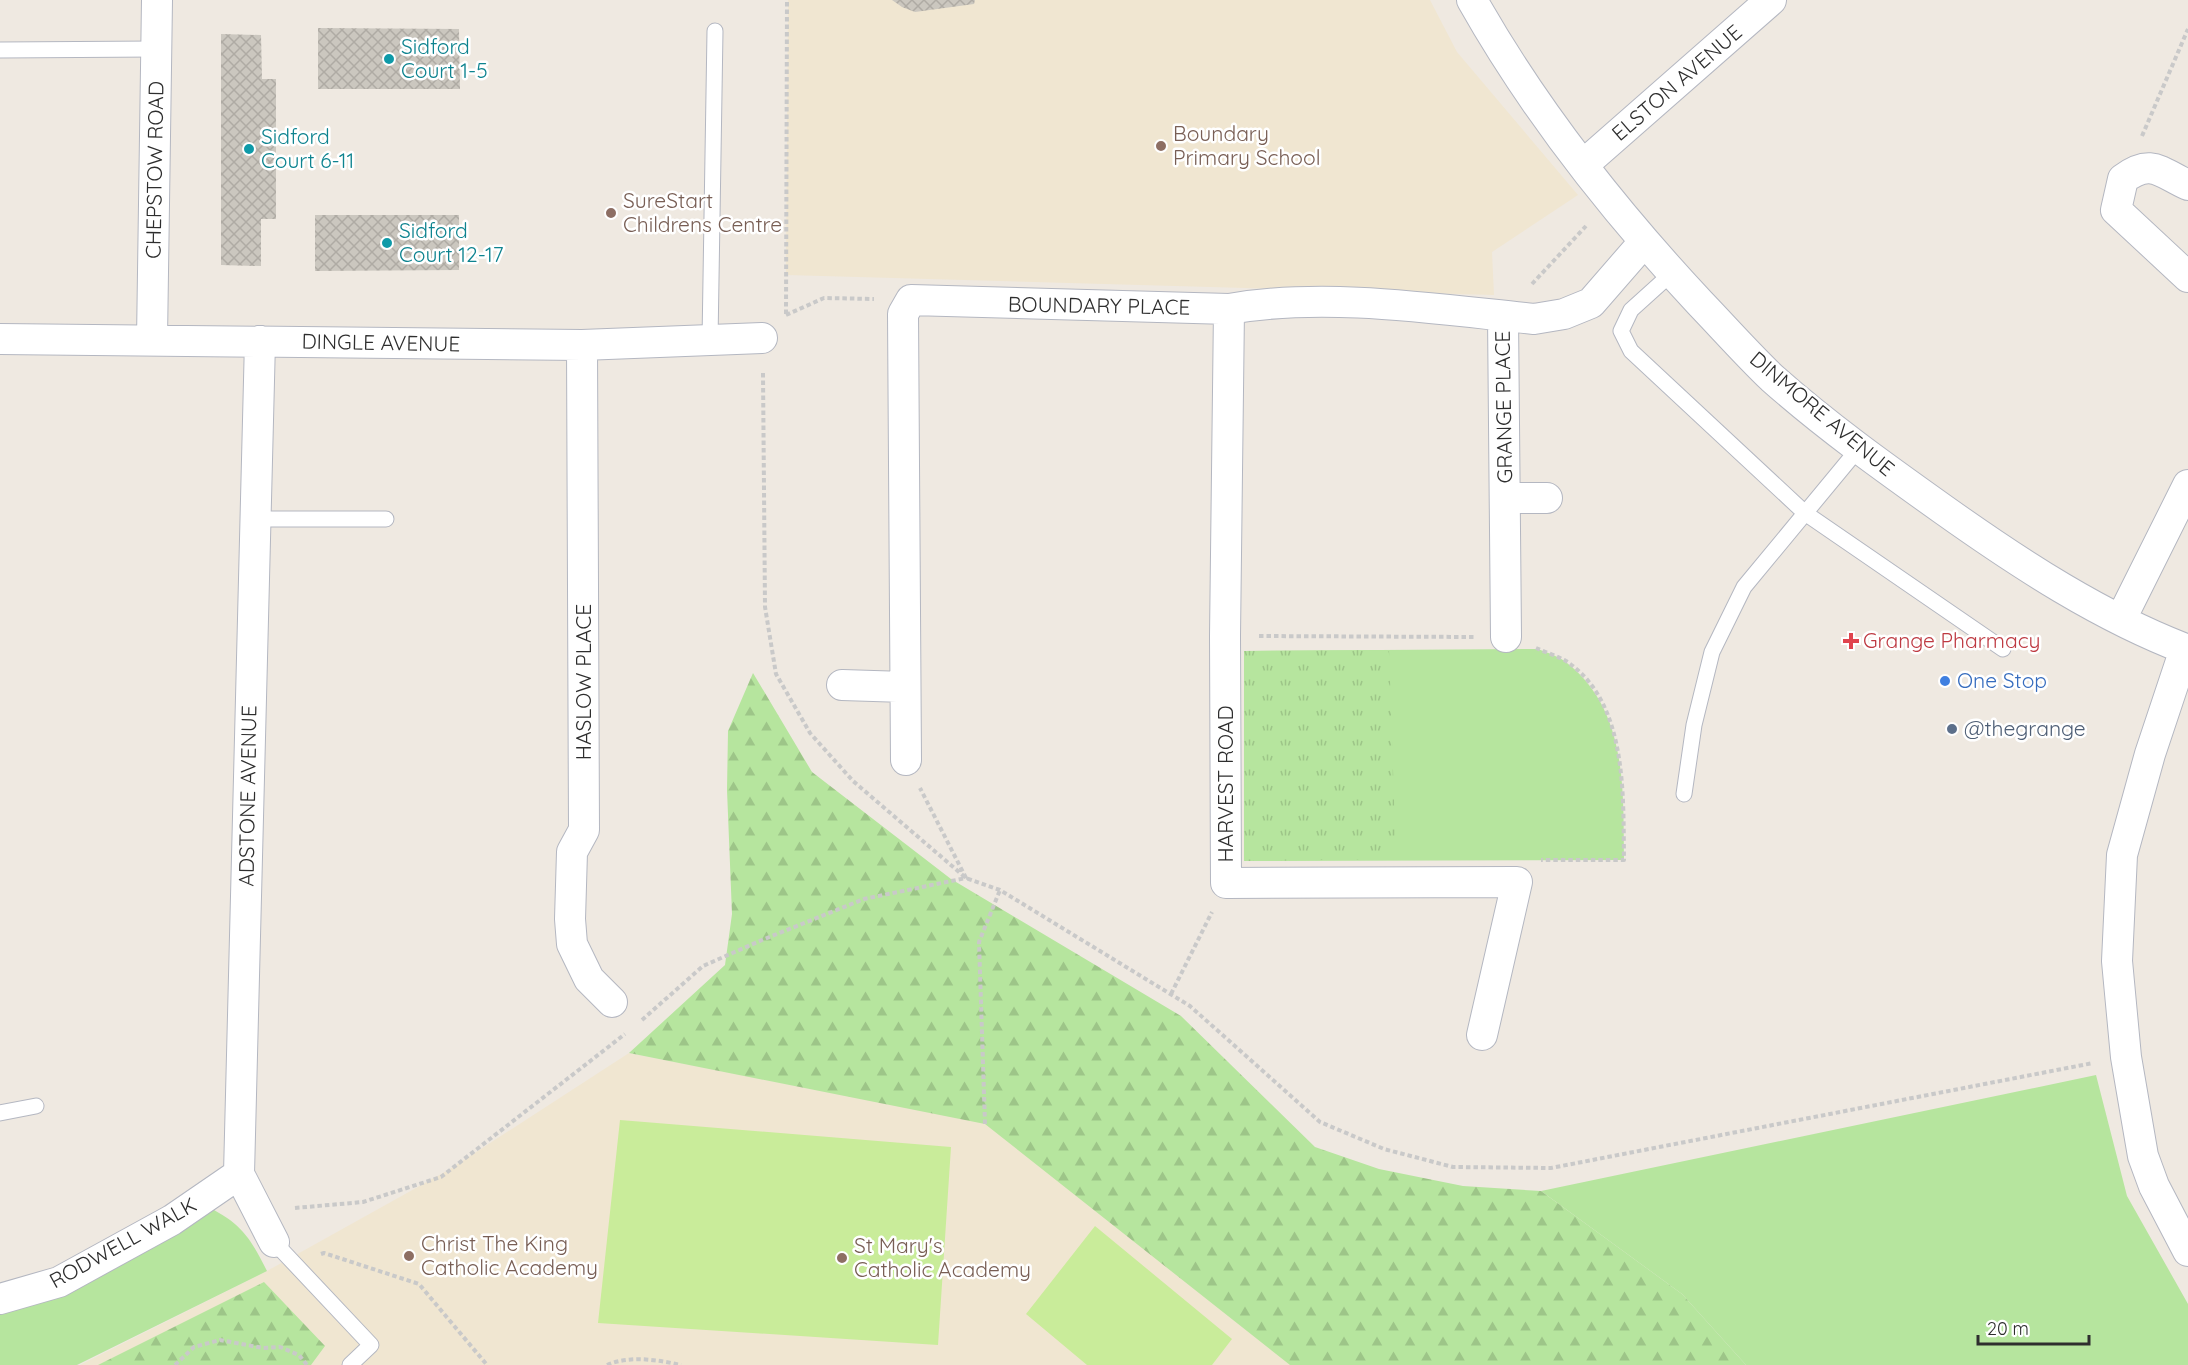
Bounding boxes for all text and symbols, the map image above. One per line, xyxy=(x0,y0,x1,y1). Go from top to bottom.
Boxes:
street label: ELSTON AVENUE xyxy=(1606,19,1747,146)
place label: Sidford Court 1-5 xyxy=(401,33,488,83)
marker: Sidford Court 1-5 xyxy=(382,52,396,66)
street label: CHEPSTOW ROAD xyxy=(139,81,169,259)
place label: Boundary Primary School xyxy=(1173,120,1321,170)
place label: Sidford Court 6-11 xyxy=(261,123,354,173)
marker: Boundary Primary School xyxy=(1154,139,1168,153)
marker: Sidford Court 6-11 xyxy=(242,142,256,156)
place label: SureStart Childrens Centre xyxy=(623,187,782,237)
marker: SureStart Childrens Centre xyxy=(604,206,618,220)
place label: Sidford Court 12-17 xyxy=(399,217,504,267)
marker: Sidford Court 12-17 xyxy=(380,236,394,250)
street label: BOUNDARY PLACE xyxy=(1008,290,1190,320)
street label: DINGLE AVENUE xyxy=(301,328,461,356)
street label: GRANGE PLACE xyxy=(1489,330,1517,484)
street label: DINMORE AVENUE xyxy=(1745,345,1900,481)
street label: HASLOW PLACE xyxy=(570,604,596,760)
place label: Grange Pharmacy xyxy=(1863,627,2041,653)
marker: Grange Pharmacy xyxy=(1844,634,1858,648)
place label: One Stop xyxy=(1957,667,2047,693)
marker: One Stop xyxy=(1938,674,1952,688)
street label: ADSTONE AVENUE xyxy=(232,705,262,887)
street label: HARVEST ROAD xyxy=(1212,705,1238,863)
place label: @thegrange xyxy=(1964,715,2086,741)
marker: @thegrange xyxy=(1945,722,1959,736)
street label: RODWELL WALK xyxy=(44,1191,201,1293)
place label: Christ The King Catholic Academy xyxy=(421,1230,598,1280)
place label: St Mary's Catholic Academy xyxy=(854,1232,1031,1282)
marker: Christ The King Catholic Academy xyxy=(402,1249,416,1263)
marker: St Mary's Catholic Academy xyxy=(835,1251,849,1265)
scale bar xyxy=(1978,1308,2089,1346)
text: 20 m xyxy=(1987,1317,2029,1340)

